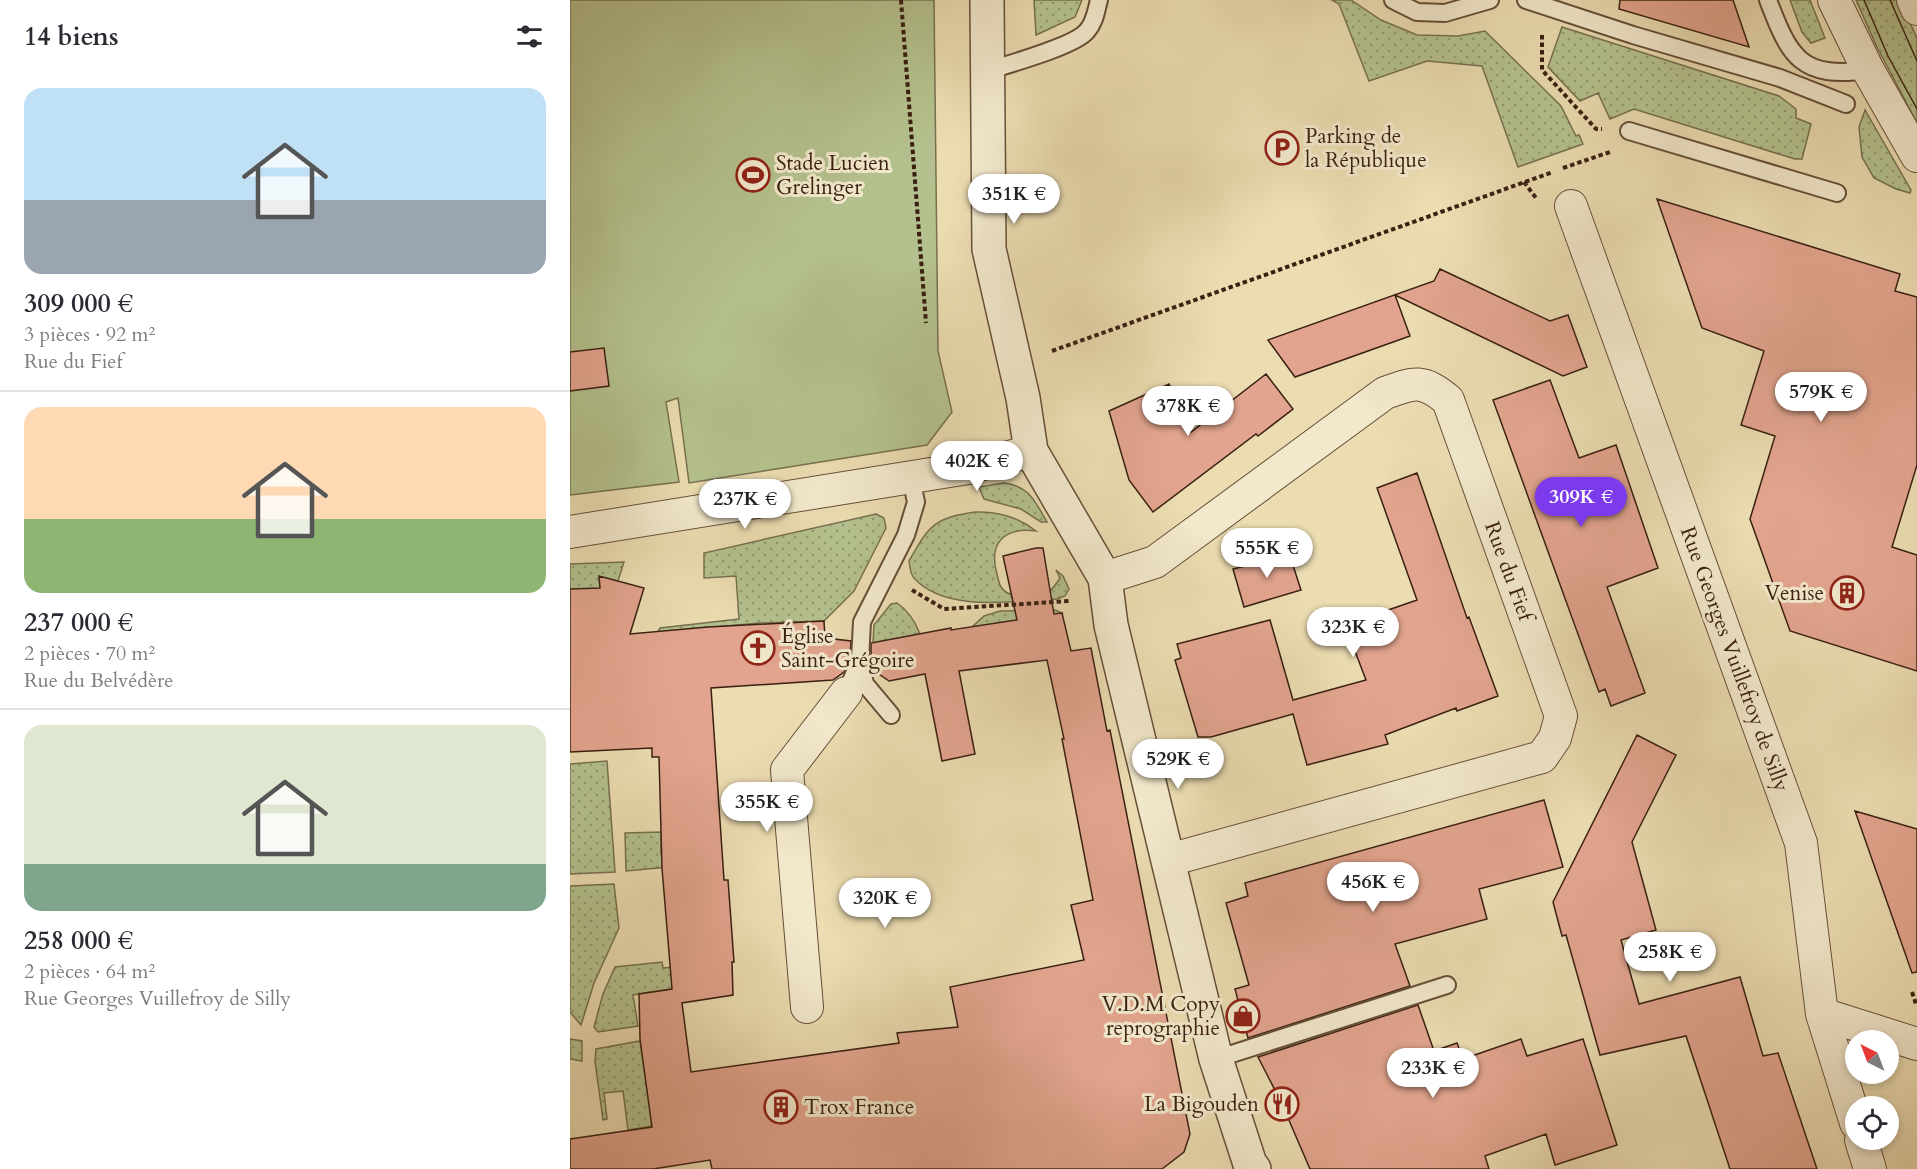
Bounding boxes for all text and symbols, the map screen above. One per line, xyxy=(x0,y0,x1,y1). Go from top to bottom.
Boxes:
text: 14 biens xyxy=(24,19,119,54)
icon: filters xyxy=(513,20,546,53)
place label: Parking de la République xyxy=(1305,122,1427,175)
icon: home xyxy=(231,127,339,235)
parking icon: Parking de la République xyxy=(1264,130,1300,166)
place label: Stade Lucien Grelinger xyxy=(776,149,890,202)
sports icon: Stade Lucien Grelinger xyxy=(735,157,771,193)
pin: 351K € xyxy=(965,174,1063,225)
text: 351K € xyxy=(982,180,1046,207)
text: 309 000 € xyxy=(24,286,133,321)
text: 3 pièces · 92 m² xyxy=(24,321,155,348)
text: Rue du Fief xyxy=(24,348,122,375)
pin: 579K € xyxy=(1772,372,1870,423)
text: 579K € xyxy=(1789,378,1853,405)
pin: 378K € xyxy=(1139,386,1237,437)
text: 378K € xyxy=(1156,392,1220,419)
pin: 402K € xyxy=(928,441,1026,492)
icon: home xyxy=(231,446,339,554)
text: 402K € xyxy=(945,447,1009,474)
pin: 309K € xyxy=(1532,477,1630,528)
pin: 237K € xyxy=(696,479,794,530)
text: 309K € xyxy=(1549,483,1613,510)
text: 237K € xyxy=(713,485,777,512)
street label: Rue du Fief xyxy=(1477,518,1541,628)
street label: Rue Georges Vuillefroy de Silly xyxy=(1673,523,1796,796)
pin: 555K € xyxy=(1218,528,1316,579)
text: 555K € xyxy=(1235,534,1299,561)
building icon: Venise xyxy=(1829,575,1865,611)
place label: Venise xyxy=(1765,579,1824,608)
text: 237 000 € xyxy=(24,605,133,640)
pin: 323K € xyxy=(1304,607,1402,658)
text: 323K € xyxy=(1321,613,1385,640)
place label: Église Saint-Grégoire xyxy=(781,622,914,675)
church icon: Église Saint-Grégoire xyxy=(740,630,776,666)
text: 2 pièces · 70 m² xyxy=(24,640,155,667)
text: Rue du Belvédère xyxy=(24,667,173,694)
pin: 529K € xyxy=(1129,739,1227,790)
text: 529K € xyxy=(1146,745,1210,772)
icon: home xyxy=(231,764,339,872)
pin: 355K € xyxy=(718,782,816,833)
text: 355K € xyxy=(735,788,799,815)
pin: 456K € xyxy=(1324,862,1422,913)
text: 456K € xyxy=(1341,868,1405,895)
pin: 320K € xyxy=(836,878,934,929)
text: 320K € xyxy=(853,884,917,911)
text: 258 000 € xyxy=(24,923,133,958)
pin: 258K € xyxy=(1621,932,1719,983)
text: 258K € xyxy=(1638,938,1702,965)
text: 2 pièces · 64 m² xyxy=(24,958,155,985)
text: Rue Georges Vuillefroy de Silly xyxy=(24,985,291,1012)
place label: V.D.M Copy reprographie xyxy=(1102,990,1220,1043)
shop icon: V.D.M Copy reprographie xyxy=(1225,998,1261,1034)
north arrow xyxy=(1845,1030,1899,1084)
map controls xyxy=(1845,1030,1899,1150)
pin: 233K € xyxy=(1384,1048,1482,1099)
text: 233K € xyxy=(1401,1054,1465,1081)
restaurant icon: La Bigouden xyxy=(1264,1086,1300,1122)
building icon: Trox France xyxy=(763,1089,799,1125)
place label: La Bigouden xyxy=(1144,1090,1259,1119)
place label: Trox France xyxy=(804,1093,914,1122)
button: locate xyxy=(1845,1096,1899,1150)

